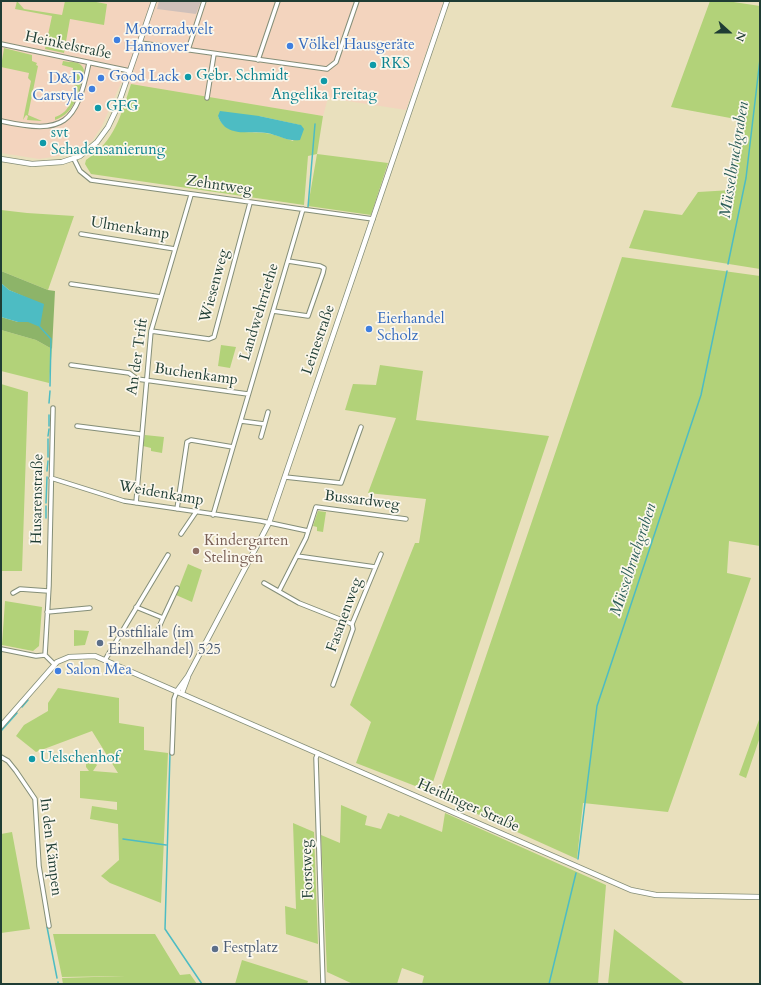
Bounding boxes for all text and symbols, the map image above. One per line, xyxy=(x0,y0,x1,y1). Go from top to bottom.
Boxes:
north arrow xyxy=(709,12,749,52)
place label: Motorradwelt Hannover xyxy=(125,22,213,57)
street label: Heinkelstraße xyxy=(23,28,113,64)
text: N xyxy=(732,29,749,44)
marker: Motorradwelt Hannover xyxy=(112,35,122,45)
place label: Völkel Hausgeräte xyxy=(298,37,415,55)
marker: Völkel Hausgeräte xyxy=(285,41,295,51)
place label: RKS xyxy=(381,56,410,74)
marker: RKS xyxy=(368,60,378,70)
place label: Gebr. Schmidt xyxy=(196,68,288,86)
place label: Good Lack xyxy=(109,69,180,87)
place label: D&D Carstyle xyxy=(32,71,84,106)
marker: Gebr. Schmidt xyxy=(183,72,193,82)
marker: Good Lack xyxy=(96,73,106,83)
marker: Angelika Freitag xyxy=(319,76,329,86)
marker: D&D Carstyle xyxy=(87,84,97,94)
place label: Angelika Freitag xyxy=(271,87,377,105)
place label: GFG xyxy=(106,99,138,117)
water label: Müsselbruchgraben xyxy=(716,100,754,220)
marker: GFG xyxy=(93,103,103,113)
place label: svt Schadensanierung xyxy=(51,125,165,160)
marker: svt Schadensanierung xyxy=(38,138,48,148)
street label: Zehntweg xyxy=(185,172,253,200)
street label: Ulmenkamp xyxy=(89,214,171,244)
street label: Wiesenweg xyxy=(197,247,233,325)
street label: Landwehrriethe xyxy=(237,261,283,363)
street label: Leinestraße xyxy=(299,303,339,377)
place label: Eierhandel Scholz xyxy=(377,311,445,346)
street label: An der Trift xyxy=(124,317,152,397)
marker: Eierhandel Scholz xyxy=(364,324,374,334)
street label: Buchenkamp xyxy=(153,360,239,390)
street label: Husarenstraße xyxy=(28,454,48,544)
street label: Weidenkamp xyxy=(117,478,205,510)
street label: Bussardweg xyxy=(323,487,401,515)
water label: Müsselbruchgraben xyxy=(607,501,661,619)
place label: Kindergarten Stelingen xyxy=(204,533,289,568)
marker: Kindergarten Stelingen xyxy=(191,546,201,556)
street label: Fasanenweg xyxy=(323,575,367,655)
place label: Postfiliale (im Einzelhandel) 525 xyxy=(108,625,221,660)
marker: Postfiliale (im Einzelhandel) 525 xyxy=(95,638,105,648)
place label: Salon Mea xyxy=(66,662,132,680)
marker: Salon Mea xyxy=(53,666,63,676)
place label: Uelschenhof xyxy=(40,750,119,768)
marker: Uelschenhof xyxy=(27,754,37,764)
street label: Heitlinger Straße xyxy=(414,776,522,836)
street label: In den Kämpen xyxy=(35,797,65,897)
street label: Forstweg xyxy=(298,839,318,899)
place label: Festplatz xyxy=(223,940,278,958)
marker: Festplatz xyxy=(210,944,220,954)

